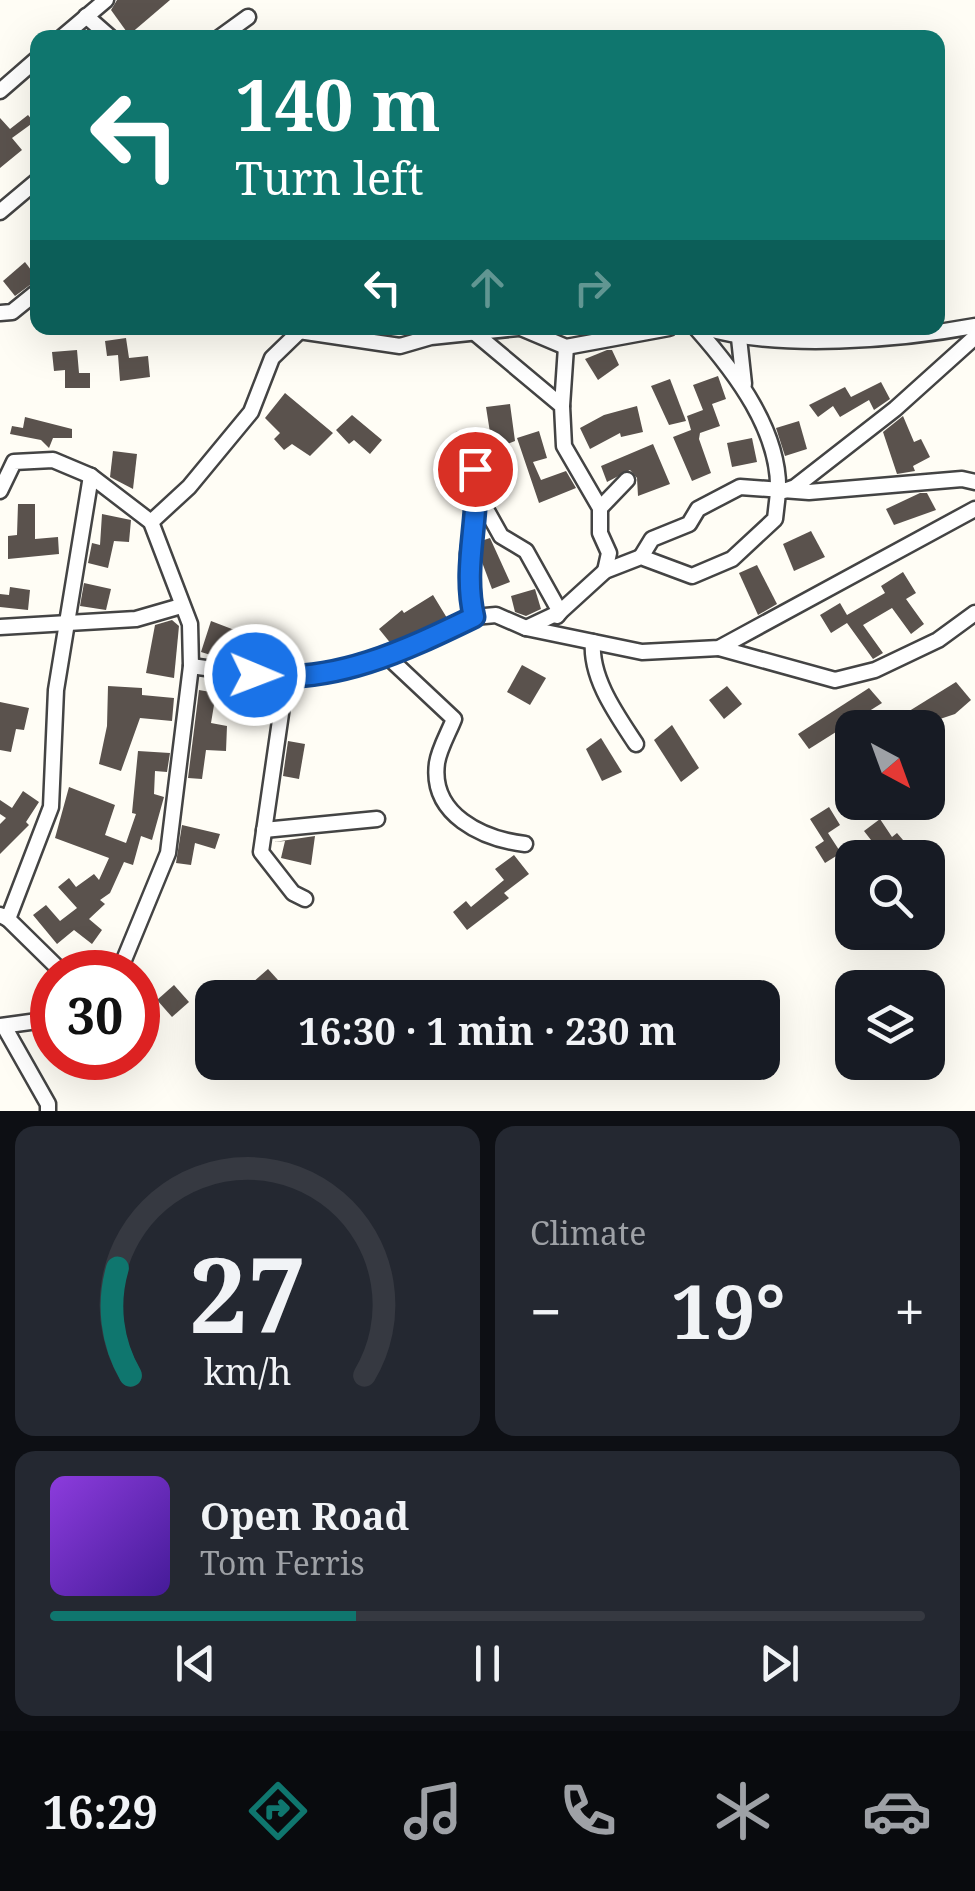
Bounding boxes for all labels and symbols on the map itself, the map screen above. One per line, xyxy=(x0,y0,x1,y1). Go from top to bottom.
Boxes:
pin xyxy=(433,427,518,512)
position arrow xyxy=(203,623,307,727)
north arrow xyxy=(835,710,945,820)
speed limit sign: 30 xyxy=(30,950,160,1080)

